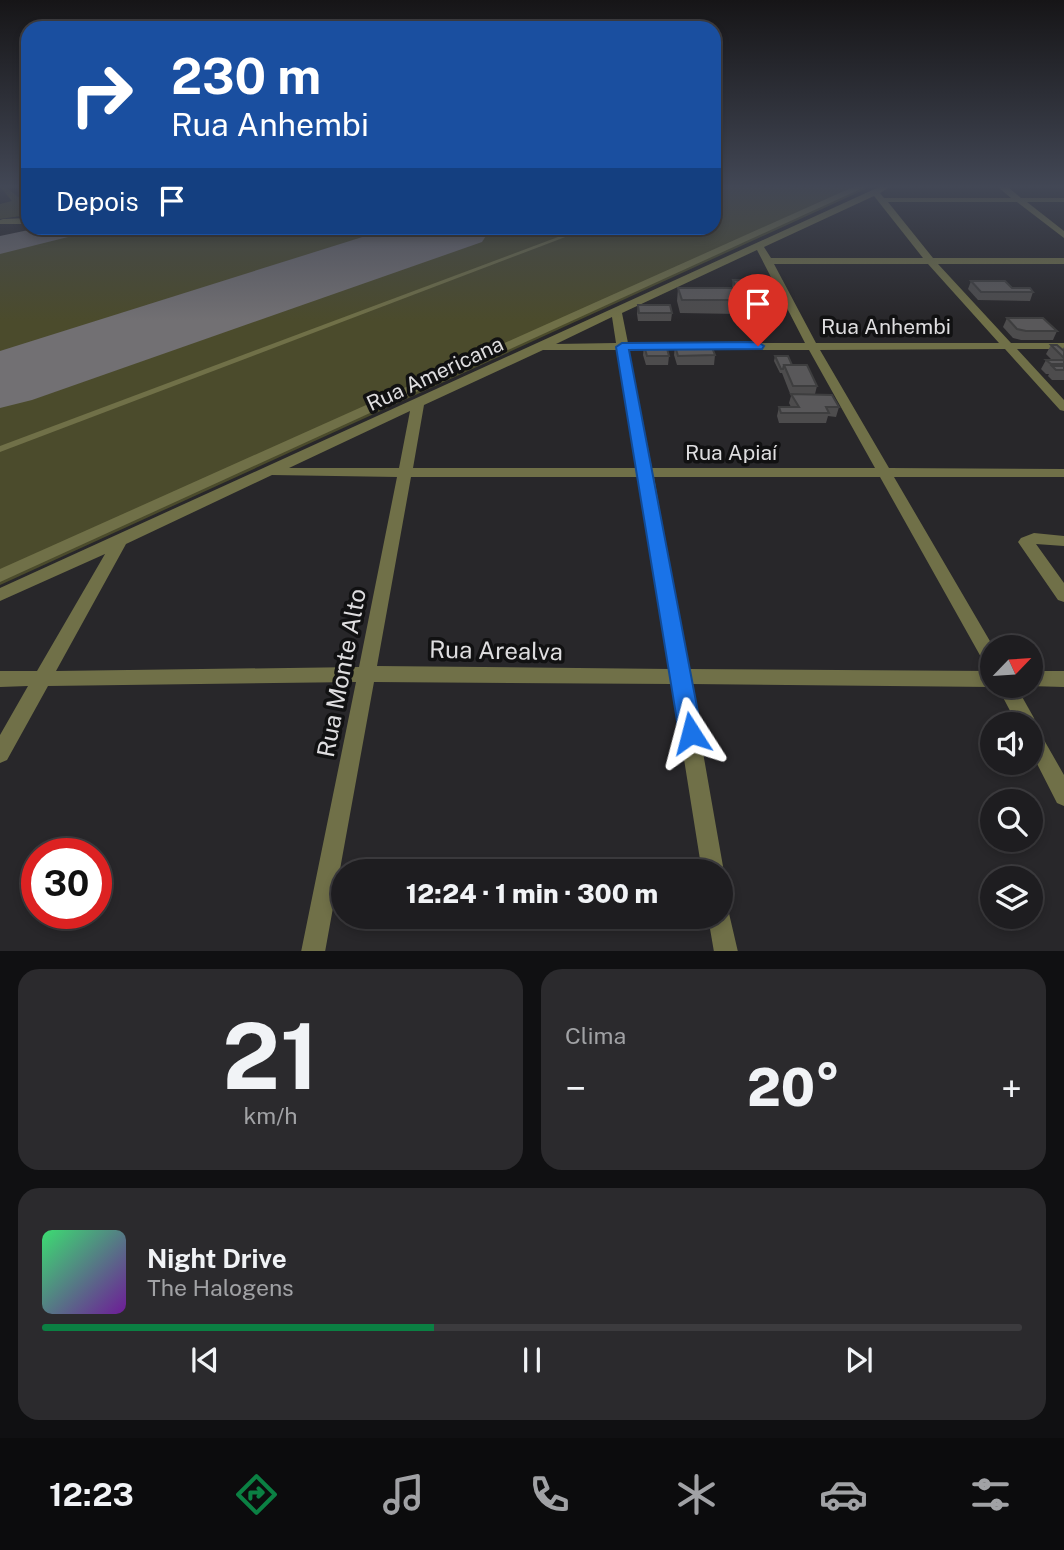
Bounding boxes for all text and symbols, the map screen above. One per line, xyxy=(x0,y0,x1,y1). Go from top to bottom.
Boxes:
text: 230 m xyxy=(171,47,321,105)
icon: right xyxy=(56,49,147,140)
text: Rua Anhembi xyxy=(171,106,369,143)
icon: arrive xyxy=(153,182,191,220)
text: Depois xyxy=(56,186,139,217)
pin xyxy=(728,274,788,346)
icon: arrive xyxy=(739,285,777,323)
street label: Rua Anhembi xyxy=(821,314,951,339)
street label: Rua Americana xyxy=(362,331,507,416)
street label: Rua Apiaí xyxy=(685,440,778,465)
street label: Rua Monte Alto xyxy=(311,586,371,760)
street label: Rua Arealva xyxy=(429,635,563,665)
north arrow xyxy=(980,635,1043,698)
map controls xyxy=(980,635,1043,929)
position arrow xyxy=(654,696,728,770)
button: sound xyxy=(980,712,1043,775)
button: search xyxy=(980,789,1043,852)
speed limit sign: 30 xyxy=(21,838,112,929)
button: layers xyxy=(980,866,1043,929)
text: 12:24 · 1 min · 300 m xyxy=(406,878,658,909)
text: 21 xyxy=(222,1003,319,1109)
text: Clima xyxy=(565,1022,626,1049)
text: 20° xyxy=(747,1057,840,1118)
text: − xyxy=(565,1066,586,1111)
text: + xyxy=(1001,1066,1022,1111)
text: km/h xyxy=(243,1102,298,1129)
text: Night Drive xyxy=(147,1243,287,1274)
text: The Halogens xyxy=(147,1274,294,1301)
icon: previous xyxy=(186,1341,224,1379)
icon: pause xyxy=(513,1341,551,1379)
icon: next xyxy=(840,1341,878,1379)
icon: directions xyxy=(232,1470,281,1519)
icon: music xyxy=(379,1470,428,1519)
icon: phone xyxy=(525,1470,574,1519)
icon: climate xyxy=(672,1470,721,1519)
icon: car xyxy=(819,1470,868,1519)
icon: filters xyxy=(966,1470,1015,1519)
text: 12:23 xyxy=(49,1476,134,1513)

